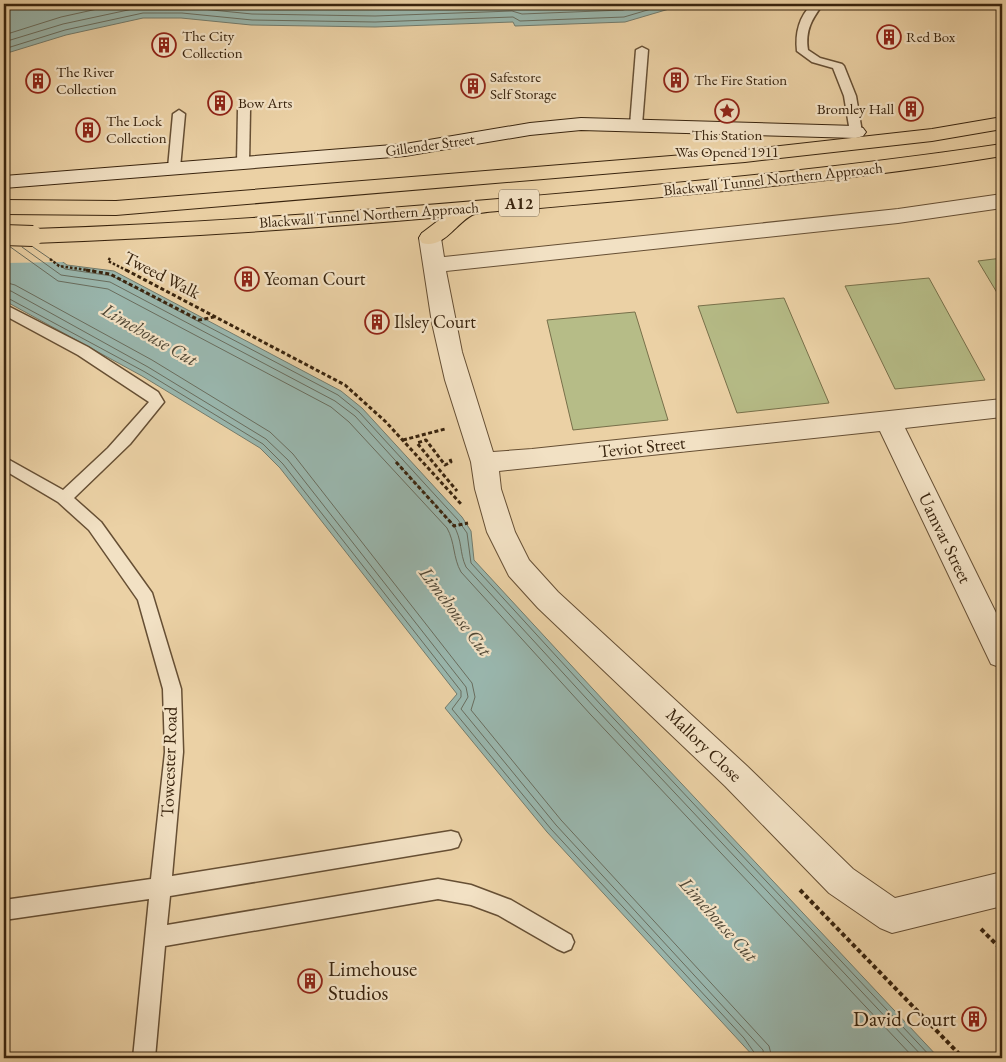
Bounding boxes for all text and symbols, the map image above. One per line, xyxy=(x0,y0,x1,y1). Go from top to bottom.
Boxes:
building icon: Red Box xyxy=(876,24,902,50)
place label: The City Collection xyxy=(182,26,243,62)
place label: Red Box xyxy=(906,27,956,46)
building icon: The City Collection xyxy=(151,32,177,58)
place label: The River Collection xyxy=(56,62,117,98)
place label: Safestore Self Storage xyxy=(490,67,557,103)
building icon: The Fire Station xyxy=(663,67,689,93)
building icon: The River Collection xyxy=(25,68,51,94)
place label: The Fire Station xyxy=(694,70,787,89)
building icon: Safestore Self Storage xyxy=(460,73,486,99)
building icon: Bow Arts xyxy=(207,90,233,116)
place label: Bow Arts xyxy=(238,93,292,112)
building icon: Bromley Hall xyxy=(898,96,924,122)
place icon: This Station Was Opened 1911 xyxy=(714,98,740,124)
place label: Bromley Hall xyxy=(817,99,894,118)
place label: The Lock Collection xyxy=(106,111,167,147)
building icon: The Lock Collection xyxy=(75,117,101,143)
place label: This Station Was Opened 1911 xyxy=(675,125,779,161)
street label: Gillender Street xyxy=(384,129,476,160)
street label: Blackwall Tunnel Northern Approach xyxy=(662,158,884,199)
road number: A12 xyxy=(499,190,539,217)
street label: Blackwall Tunnel Northern Approach xyxy=(258,197,480,232)
street label: Tweed Walk xyxy=(120,245,205,304)
building icon: Yeoman Court xyxy=(234,266,260,292)
place label: Yeoman Court xyxy=(264,267,366,290)
water label: Limehouse Cut xyxy=(97,297,203,373)
building icon: Ilsley Court xyxy=(364,309,390,335)
place label: Ilsley Court xyxy=(394,310,476,333)
street label: Teviot Street xyxy=(597,430,687,462)
street label: Uamvar Street xyxy=(914,489,977,587)
water label: Limehouse Cut xyxy=(413,561,498,662)
street label: Mallory Close xyxy=(661,703,747,787)
street label: Towcester Road xyxy=(155,706,182,818)
water label: Limehouse Cut xyxy=(673,871,764,968)
place label: Limehouse Studios xyxy=(328,955,417,1006)
building icon: Limehouse Studios xyxy=(297,968,323,994)
place label: David Court xyxy=(853,1005,956,1032)
building icon: David Court xyxy=(961,1006,987,1032)

